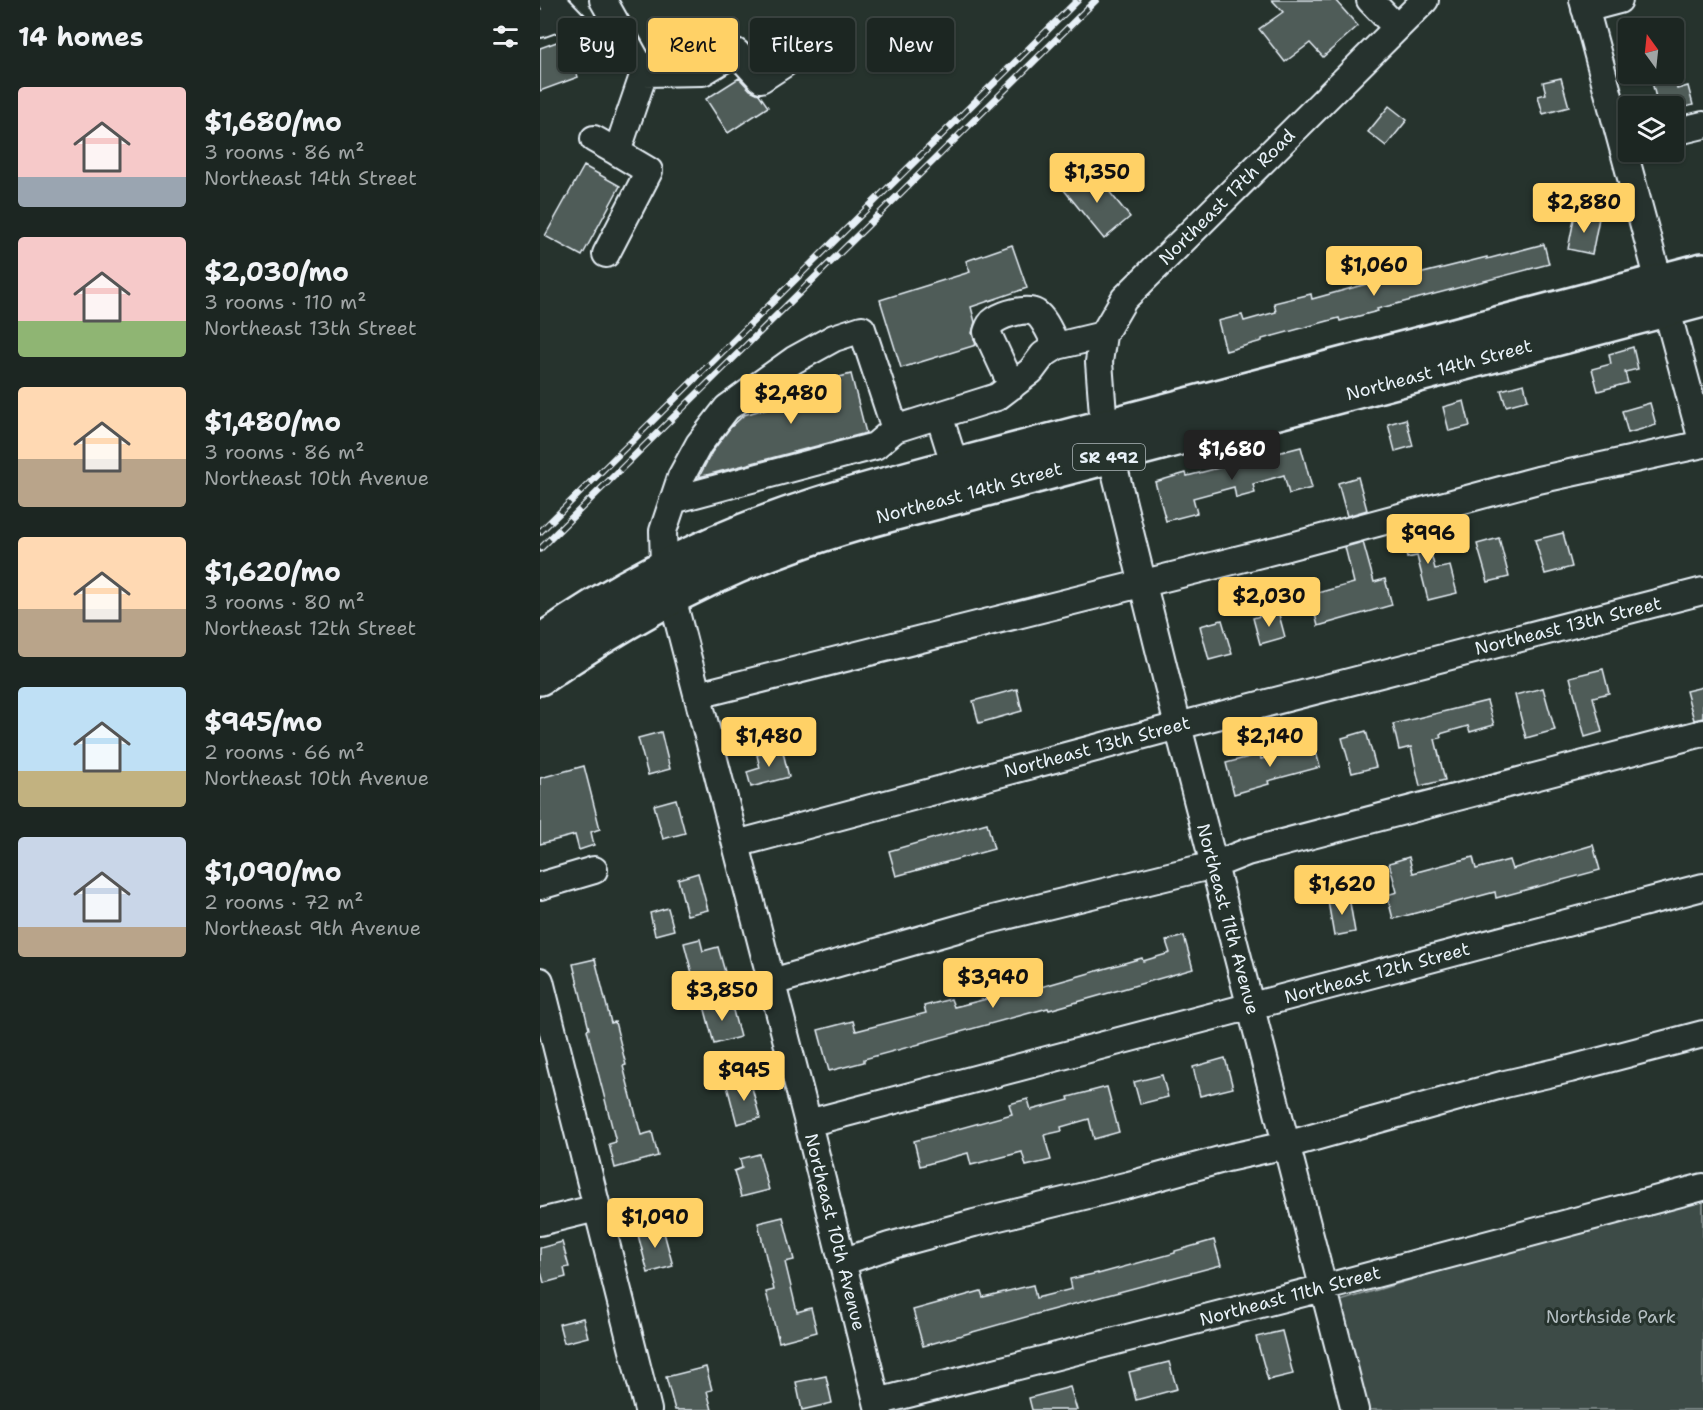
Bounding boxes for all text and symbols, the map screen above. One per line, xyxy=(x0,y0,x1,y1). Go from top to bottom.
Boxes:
chip: Buy xyxy=(558,18,636,72)
chip: Rent xyxy=(648,18,738,72)
chip: Filters xyxy=(750,18,855,72)
chip: New xyxy=(867,18,954,72)
north arrow xyxy=(1618,18,1684,84)
map controls xyxy=(1618,18,1684,162)
text: 14 homes xyxy=(18,19,144,54)
icon: filters xyxy=(489,20,522,53)
button: layers xyxy=(1618,96,1684,162)
text: $1,680/mo xyxy=(204,104,342,139)
icon: home xyxy=(66,111,138,183)
street label: Northeast 17th Road xyxy=(1154,124,1300,270)
text: 3 rooms · 86 m² xyxy=(204,139,364,165)
pin: $1,350 xyxy=(1048,153,1146,204)
text: $1,350 xyxy=(1064,159,1130,185)
text: Northeast 14th Street xyxy=(204,165,417,191)
pin: $2,880 xyxy=(1535,183,1633,234)
text: $2,880 xyxy=(1547,189,1621,215)
pin: $1,060 xyxy=(1325,246,1423,297)
text: $1,060 xyxy=(1340,252,1408,278)
text: $2,030/mo xyxy=(204,254,349,289)
icon: home xyxy=(66,261,138,333)
text: 3 rooms · 110 m² xyxy=(204,289,367,315)
text: Northeast 13th Street xyxy=(204,315,417,341)
street label: Northeast 14th Street xyxy=(1343,334,1535,406)
pin: $2,480 xyxy=(742,374,840,425)
text: $2,480 xyxy=(754,380,828,406)
text: $1,480/mo xyxy=(204,404,341,439)
icon: home xyxy=(66,411,138,483)
pin: $1,680 xyxy=(1183,430,1281,481)
text: $1,680 xyxy=(1198,436,1266,462)
text: 3 rooms · 86 m² xyxy=(204,439,364,465)
road number: SR 492 xyxy=(1073,444,1145,470)
street label: Northeast 14th Street xyxy=(873,457,1065,529)
text: Northeast 10th Avenue xyxy=(204,465,429,491)
pin: $996 xyxy=(1392,514,1464,565)
text: $996 xyxy=(1401,520,1455,546)
text: $1,620/mo xyxy=(204,554,341,589)
icon: home xyxy=(66,561,138,633)
pin: $2,030 xyxy=(1220,577,1318,628)
text: $2,030 xyxy=(1232,583,1306,609)
text: 3 rooms · 80 m² xyxy=(204,589,365,615)
street label: Northeast 13th Street xyxy=(1472,591,1664,661)
text: Northeast 12th Street xyxy=(204,615,416,641)
text: $945/mo xyxy=(204,704,322,739)
icon: home xyxy=(66,711,138,783)
street label: Northeast 13th Street xyxy=(1001,711,1193,783)
pin: $1,480 xyxy=(720,717,818,768)
pin: $2,140 xyxy=(1221,717,1319,768)
text: $1,480 xyxy=(735,723,803,749)
text: $2,140 xyxy=(1236,723,1304,749)
text: 2 rooms · 66 m² xyxy=(204,739,365,765)
text: Northeast 10th Avenue xyxy=(204,765,429,791)
street label: Northeast 11th Avenue xyxy=(1191,821,1265,1017)
text: $1,090/mo xyxy=(204,854,342,889)
icon: home xyxy=(66,861,138,933)
pin: $1,620 xyxy=(1293,865,1391,916)
text: $1,620 xyxy=(1308,871,1376,897)
text: 2 rooms · 72 m² xyxy=(204,889,363,915)
text: Northeast 9th Avenue xyxy=(204,915,421,941)
street label: Northeast 12th Street xyxy=(1282,937,1473,1009)
pin: $3,940 xyxy=(944,958,1042,1009)
text: $3,940 xyxy=(957,964,1029,990)
pin: $3,850 xyxy=(673,971,771,1022)
text: $3,850 xyxy=(686,977,758,1003)
pin: $945 xyxy=(708,1051,780,1102)
text: $945 xyxy=(718,1057,770,1083)
street label: Northeast 10th Avenue xyxy=(799,1131,871,1333)
pin: $1,090 xyxy=(606,1198,704,1249)
text: $1,090 xyxy=(621,1204,689,1230)
street label: Northeast 11th Street xyxy=(1197,1260,1383,1332)
park label: Northside Park xyxy=(1546,1305,1676,1329)

